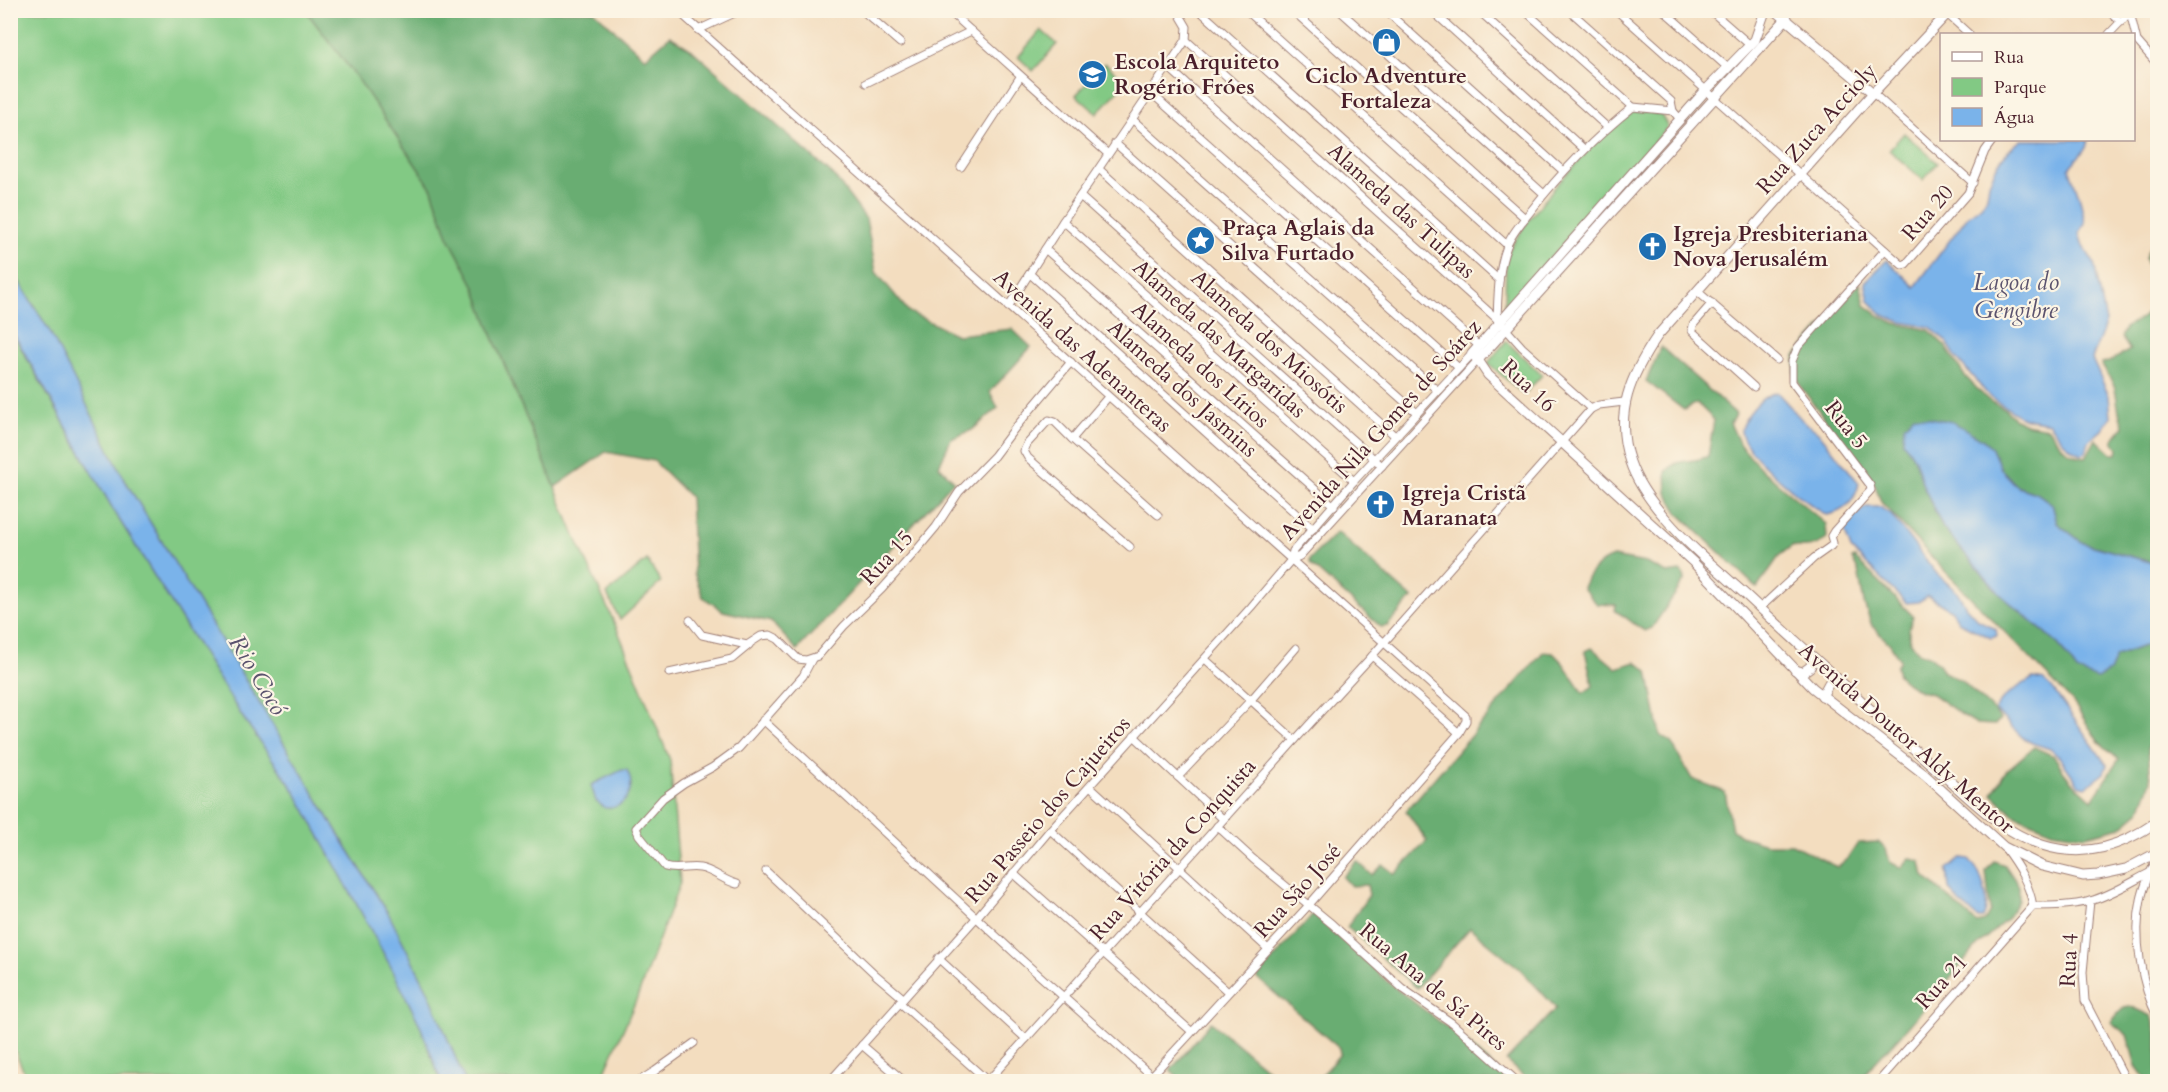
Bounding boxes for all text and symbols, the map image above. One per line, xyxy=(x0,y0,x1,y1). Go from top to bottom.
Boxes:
shop icon: Ciclo Adventure Fortaleza xyxy=(1370,27,1402,59)
legend xyxy=(1940,33,2135,141)
text: Rua xyxy=(1994,45,2024,70)
place label: Escola Arquiteto Rogério Fróes xyxy=(1114,47,1280,102)
street label: Rua Zuca Accioly xyxy=(1750,56,1884,201)
school or university icon: Escola Arquiteto Rogério Fróes xyxy=(1077,58,1109,90)
place label: Ciclo Adventure Fortaleza xyxy=(1305,61,1467,116)
text: Parque xyxy=(1994,75,2047,100)
text: Água xyxy=(1994,105,2035,130)
street label: Alameda das Tulipas xyxy=(1321,136,1482,285)
street label: Rua 20 xyxy=(1895,178,1960,247)
place label: Praça Aglais da Silva Furtado xyxy=(1222,213,1375,268)
place label: Igreja Presbiteriana Nova Jerusalém xyxy=(1673,219,1868,274)
place icon: Praça Aglais da Silva Furtado xyxy=(1185,224,1217,256)
church icon: Igreja Presbiteriana Nova Jerusalém xyxy=(1636,230,1668,262)
street label: Alameda das Margaridas xyxy=(1126,253,1313,425)
street label: Avenida das Adenanteras xyxy=(987,262,1178,439)
street label: Alameda dos Miosótis xyxy=(1184,263,1354,420)
water label: Lagoa do Gengibre xyxy=(1973,266,2059,327)
street label: Alameda dos Lírios xyxy=(1125,295,1276,435)
street label: Alameda dos Jasmins xyxy=(1101,313,1264,464)
street label: Avenida Nila Gomes de Soárez xyxy=(1273,313,1488,547)
street label: Rua 16 xyxy=(1494,353,1562,419)
street label: Rua 5 xyxy=(1818,394,1875,455)
place label: Igreja Cristã Maranata xyxy=(1402,478,1526,533)
church icon: Igreja Cristã Maranata xyxy=(1365,489,1397,521)
street label: Rua 15 xyxy=(854,524,920,592)
water label: Rio Cocó xyxy=(221,629,295,722)
street label: Avenida Doutor Aldy Mentor xyxy=(1792,635,2022,841)
street label: Rua Passeio dos Cajueiros xyxy=(958,710,1137,910)
street label: Rua Vitória da Conquista xyxy=(1083,752,1263,947)
street label: Rua São José xyxy=(1247,837,1348,944)
street label: Rua Ana de Sá Pires xyxy=(1353,916,1514,1058)
street label: Rua 4 xyxy=(2053,932,2085,988)
street label: Rua 21 xyxy=(1909,947,1975,1016)

